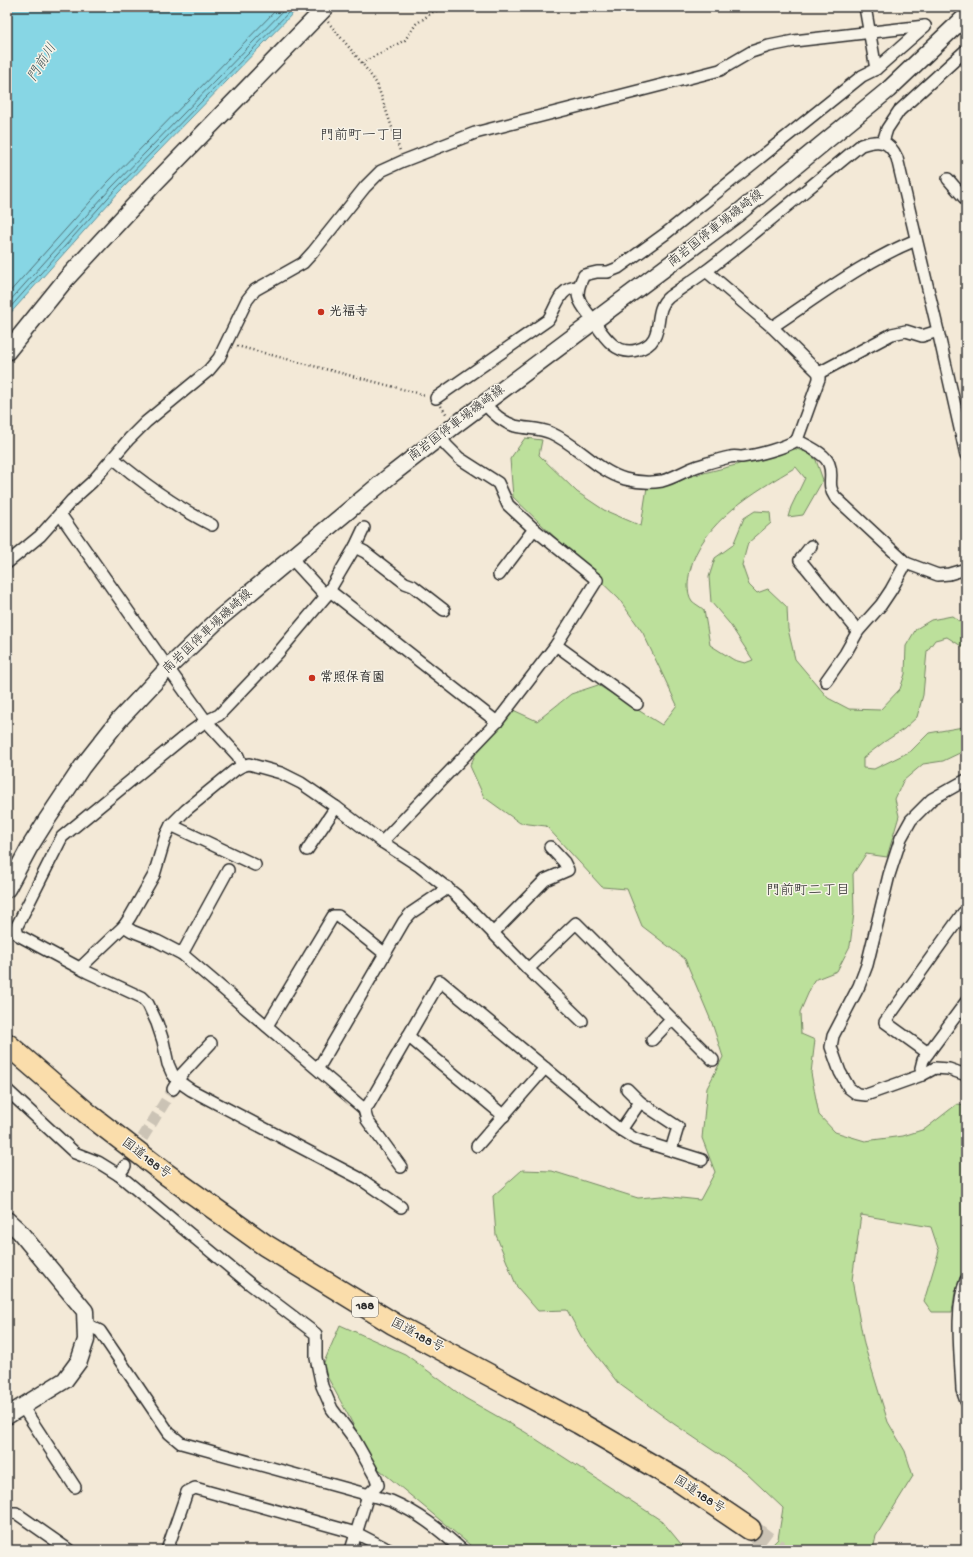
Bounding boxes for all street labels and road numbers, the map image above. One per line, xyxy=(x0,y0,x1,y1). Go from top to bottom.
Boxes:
street label: 南岩国停車場磯崎線 xyxy=(665,186,767,271)
street label: 南岩国停車場磯崎線 xyxy=(405,381,509,465)
street label: 南岩国停車場磯崎線 xyxy=(159,585,257,677)
street label: 国道188号 xyxy=(118,1135,174,1183)
road number: 188 xyxy=(352,1297,378,1317)
street label: 国道188号 xyxy=(388,1315,447,1356)
street label: 国道188号 xyxy=(670,1472,728,1517)

